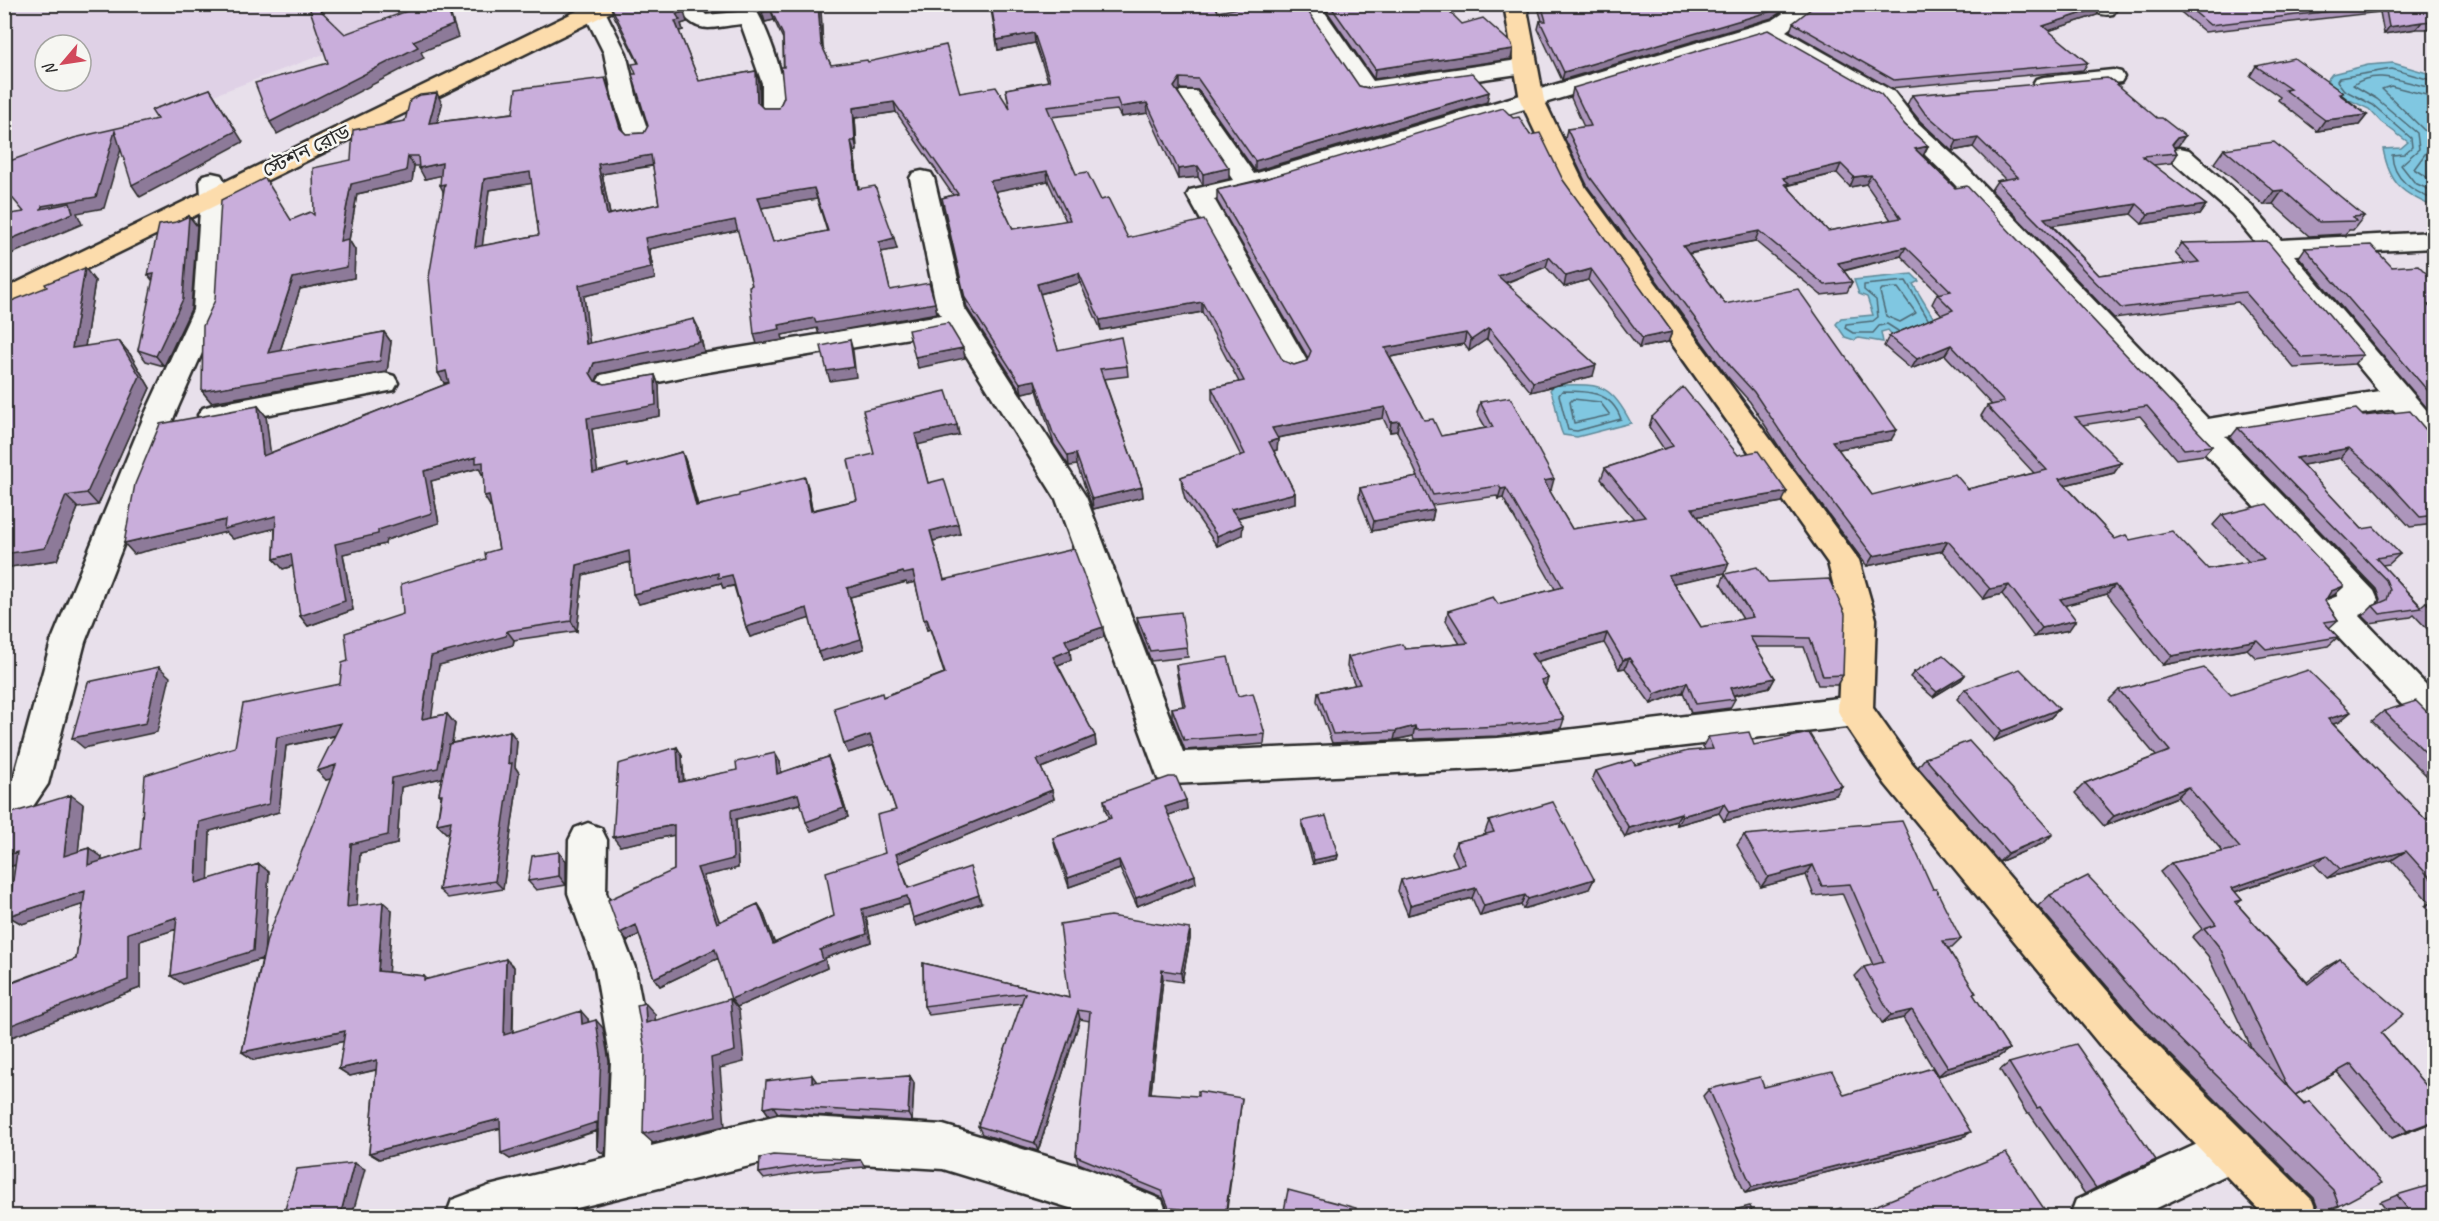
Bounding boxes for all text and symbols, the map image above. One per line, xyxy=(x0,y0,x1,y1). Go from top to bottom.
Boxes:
north arrow xyxy=(33,33,93,93)
text: N xyxy=(38,58,62,79)
street label: স্টেশন রোড xyxy=(258,119,355,183)

